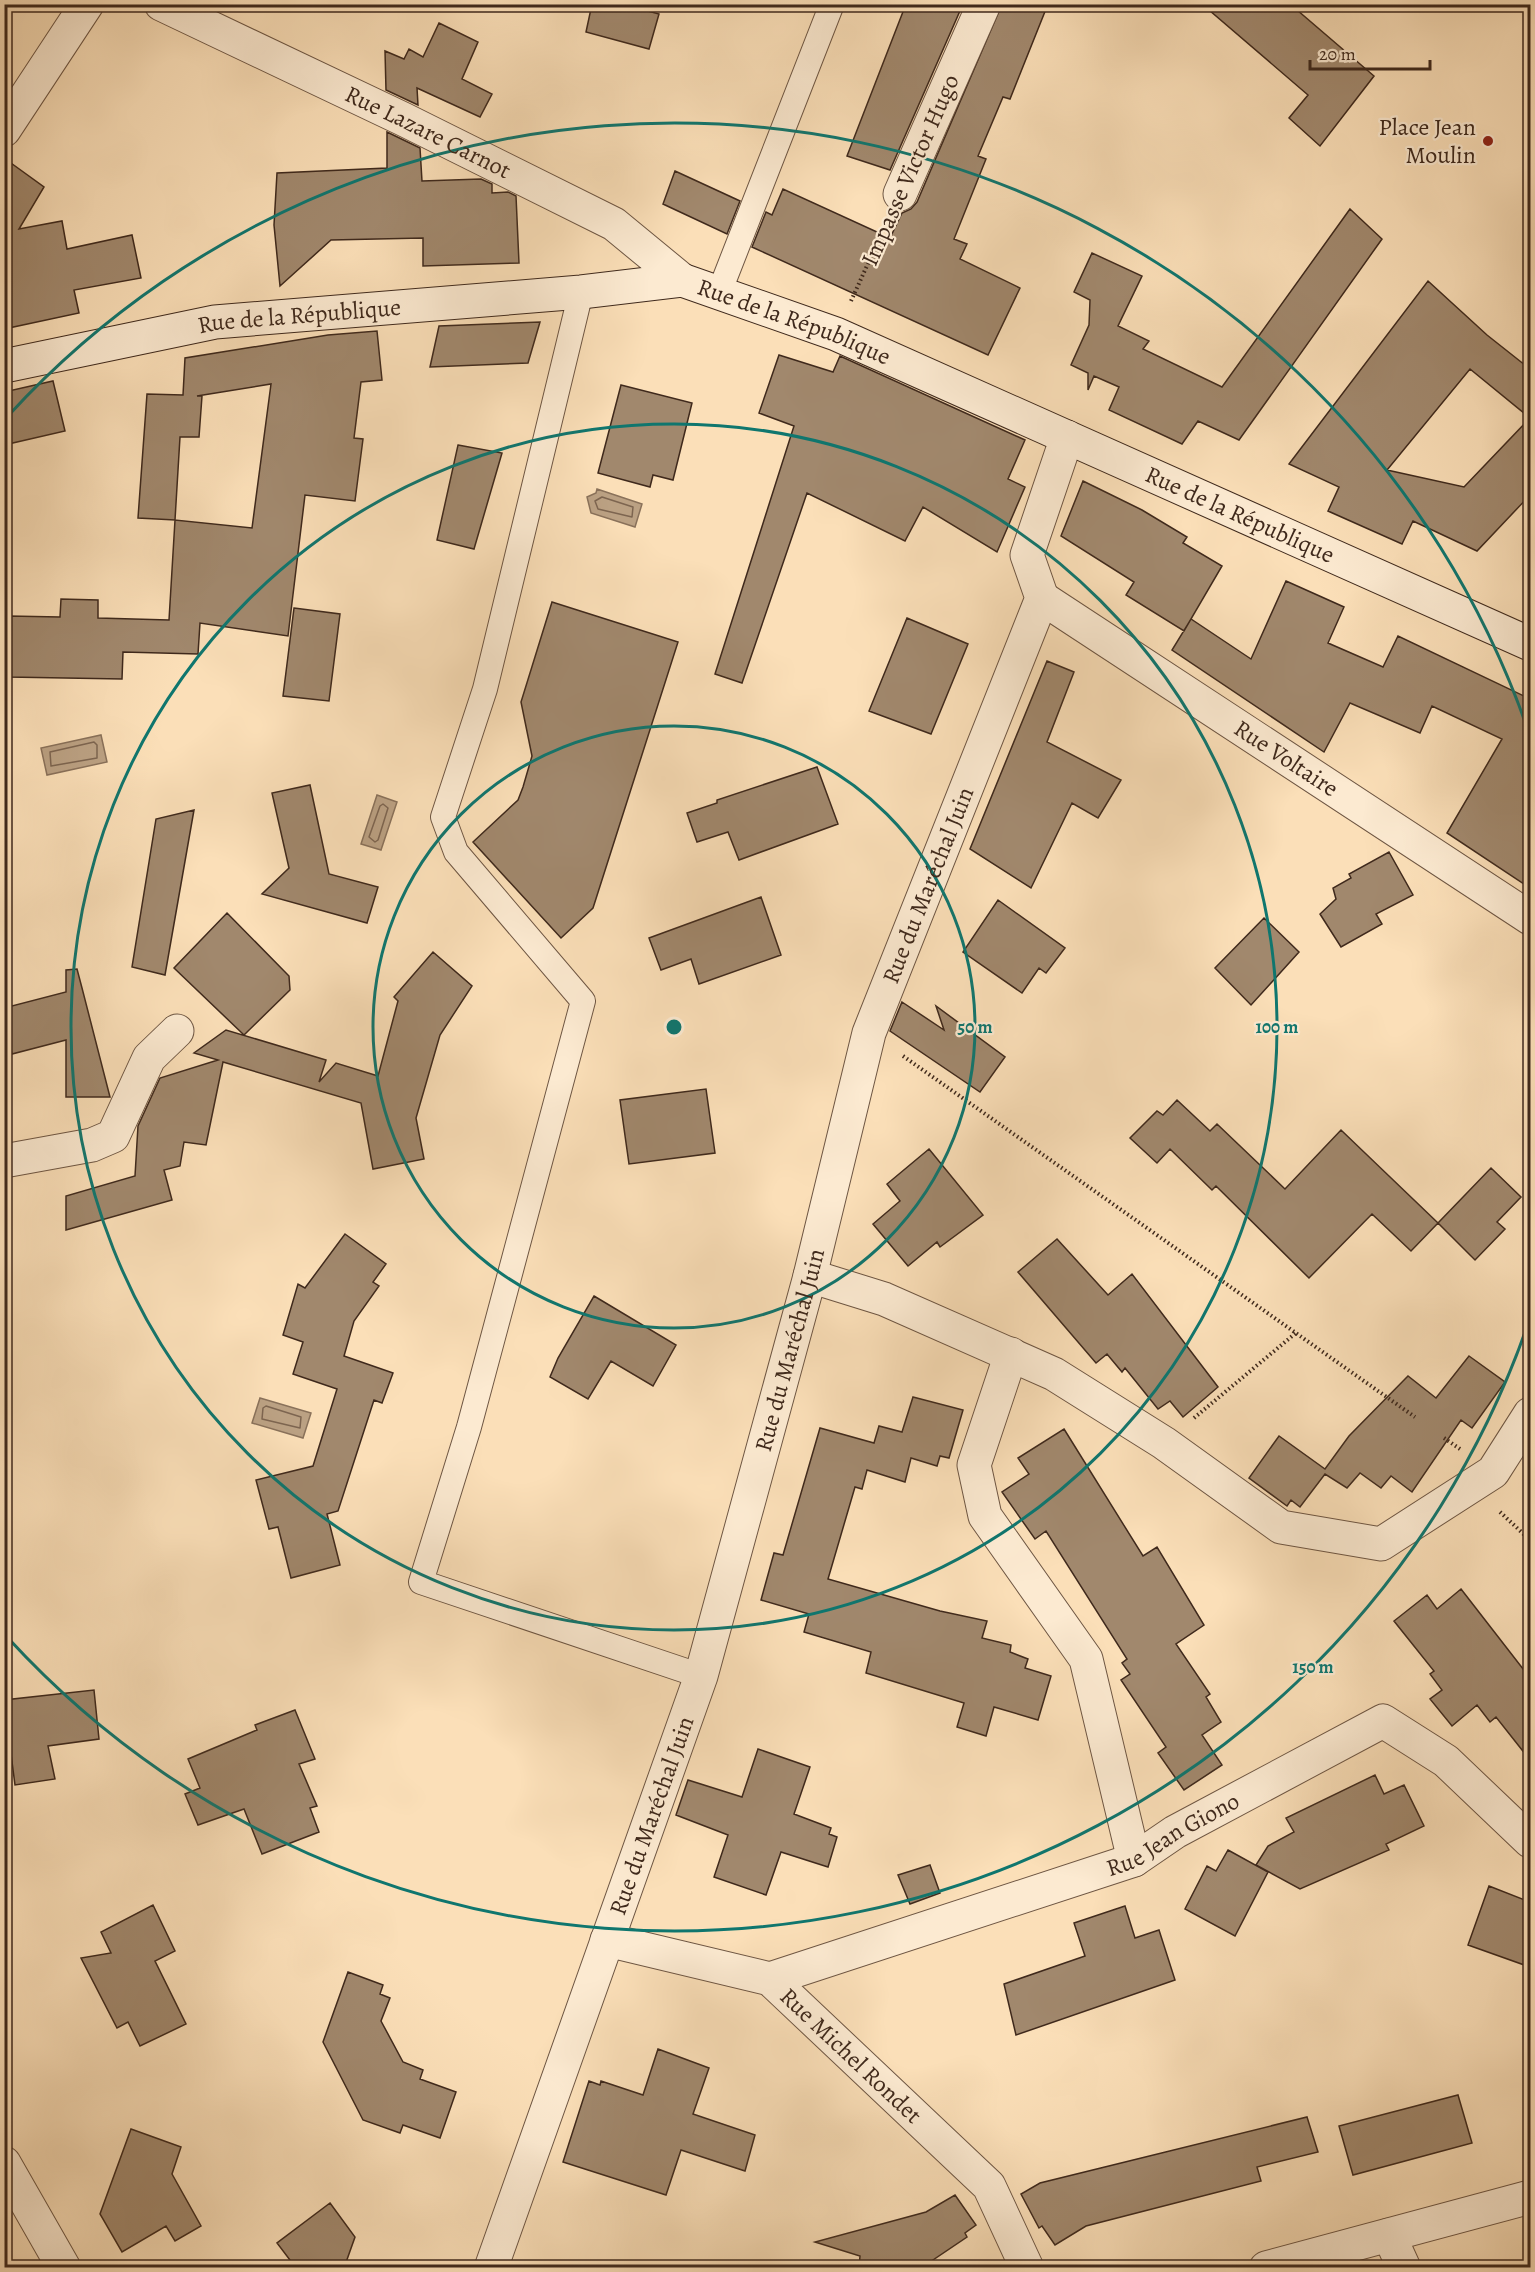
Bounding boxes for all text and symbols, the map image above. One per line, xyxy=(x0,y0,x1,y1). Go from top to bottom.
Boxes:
scale bar xyxy=(1310,33,1430,71)
text: 20 m xyxy=(1319,42,1356,66)
street label: Impasse Victor Hugo xyxy=(853,69,967,271)
street label: Rue Lazare Carnot xyxy=(340,78,516,186)
place label: Place Jean Moulin xyxy=(1378,111,1476,171)
marker: Place Jean Moulin xyxy=(1481,134,1495,148)
street label: Rue de la République xyxy=(693,271,896,372)
street label: Rue de la République xyxy=(195,291,402,341)
street label: Rue de la République xyxy=(1140,458,1340,571)
street label: Rue Voltaire xyxy=(1228,712,1345,804)
street label: Rue du Maréchal Juin xyxy=(874,782,981,988)
text: 50 m xyxy=(958,1015,992,1039)
text: 100 m xyxy=(1256,1015,1298,1039)
centre of rings xyxy=(664,1017,684,1037)
street label: Rue du Maréchal Juin xyxy=(747,1245,832,1455)
text: 150 m xyxy=(1292,1655,1334,1679)
street label: Rue du Maréchal Juin xyxy=(601,1712,701,1919)
street label: Rue Jean Giono xyxy=(1102,1785,1245,1884)
street label: Rue Michel Rondet xyxy=(773,1981,929,2131)

